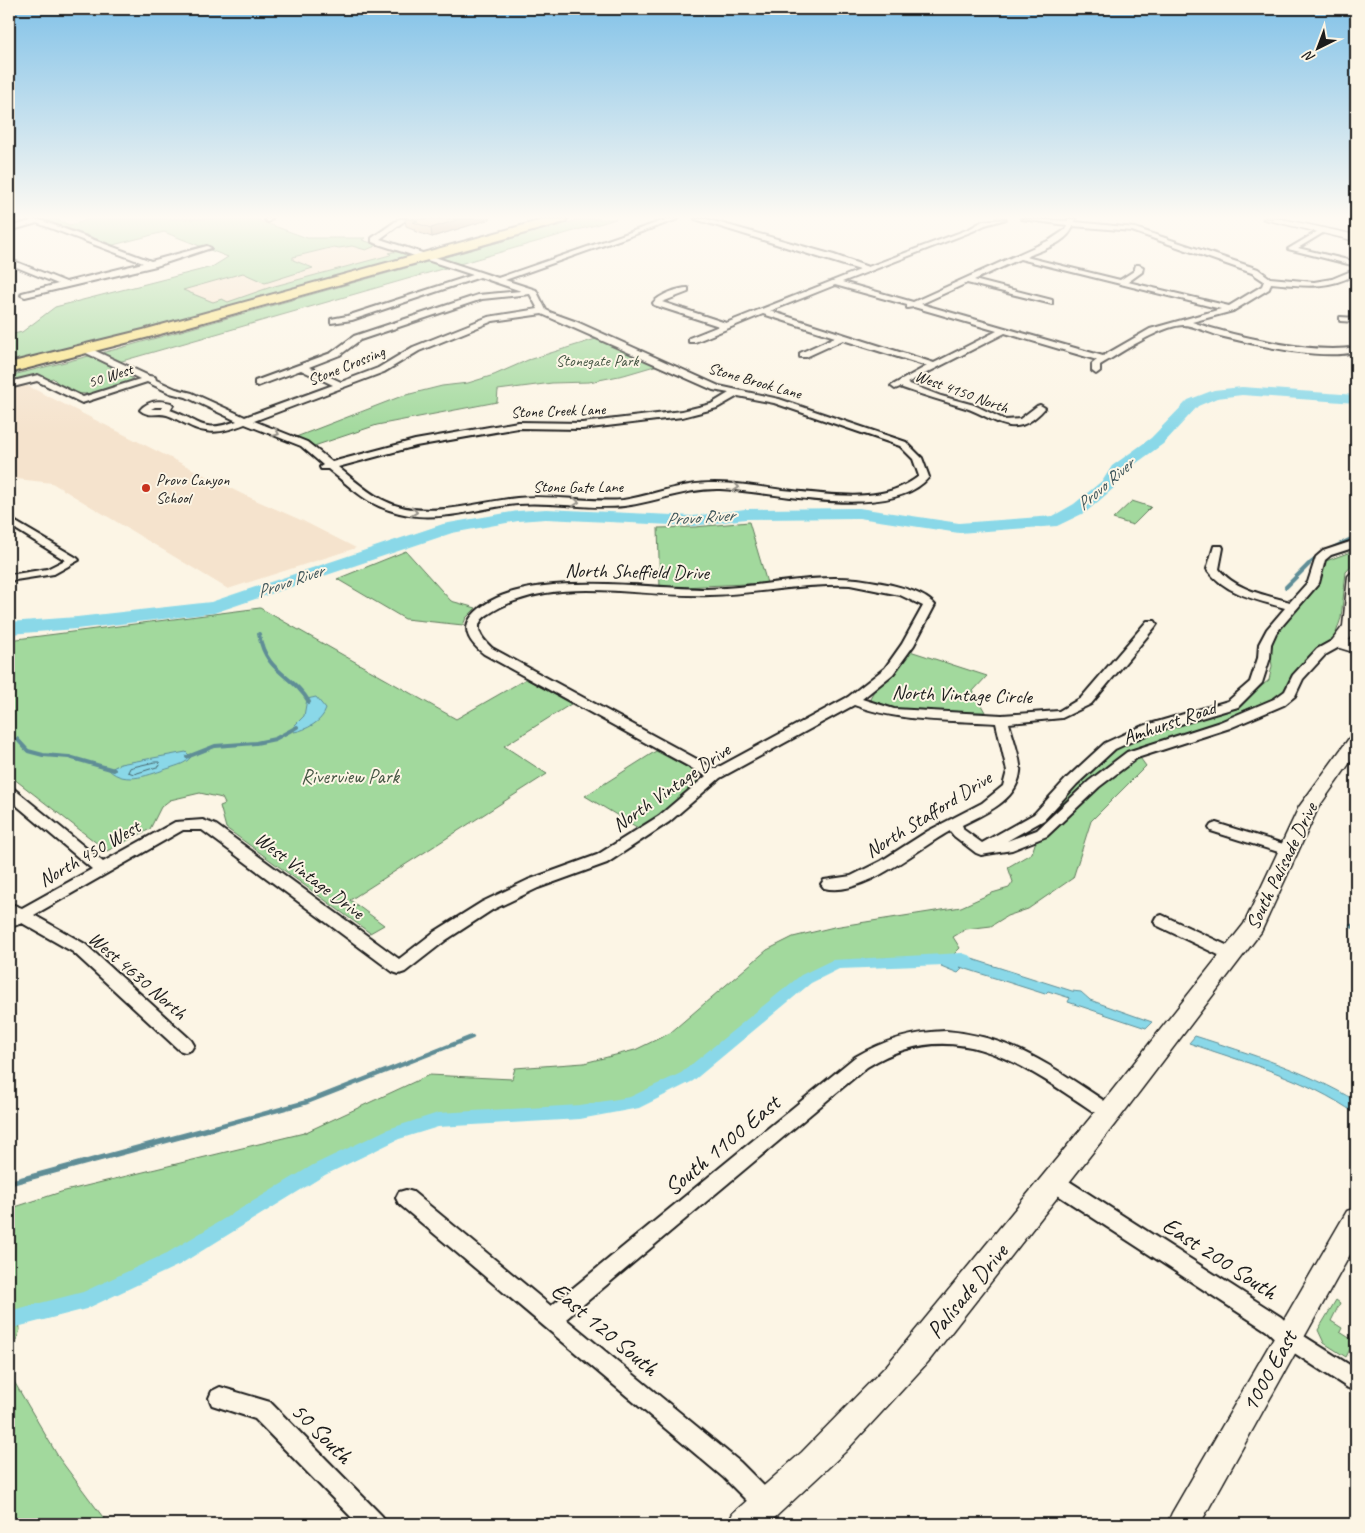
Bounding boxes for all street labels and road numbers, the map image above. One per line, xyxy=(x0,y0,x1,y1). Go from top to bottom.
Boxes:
street label: Stone Crossing xyxy=(305,341,389,390)
street label: Stone Brook Lane xyxy=(706,358,805,404)
street label: 50 West xyxy=(85,359,137,393)
street label: West 4150 North xyxy=(912,366,1012,418)
street label: Stone Creek Lane xyxy=(510,399,607,423)
street label: Stone Gate Lane xyxy=(533,477,625,497)
street label: North Sheffield Drive xyxy=(565,558,711,585)
street label: North Vintage Circle xyxy=(892,680,1034,709)
street label: Amhurst Road xyxy=(1119,694,1222,750)
street label: North Vintage Drive xyxy=(607,737,736,837)
street label: North Stafford Drive xyxy=(860,765,997,863)
street label: South Palisade Drive xyxy=(1240,797,1324,934)
street label: North 450 West xyxy=(34,813,147,893)
street label: West Vintage Drive xyxy=(250,826,371,926)
street label: West 4630 North xyxy=(83,926,193,1025)
street label: South 1100 East xyxy=(658,1087,788,1202)
street label: East 200 South xyxy=(1157,1210,1284,1307)
street label: Palisade Drive xyxy=(920,1236,1016,1344)
street label: East 120 South xyxy=(545,1275,666,1383)
street label: 1000 East xyxy=(1234,1323,1305,1417)
street label: 50 South xyxy=(285,1396,360,1471)

